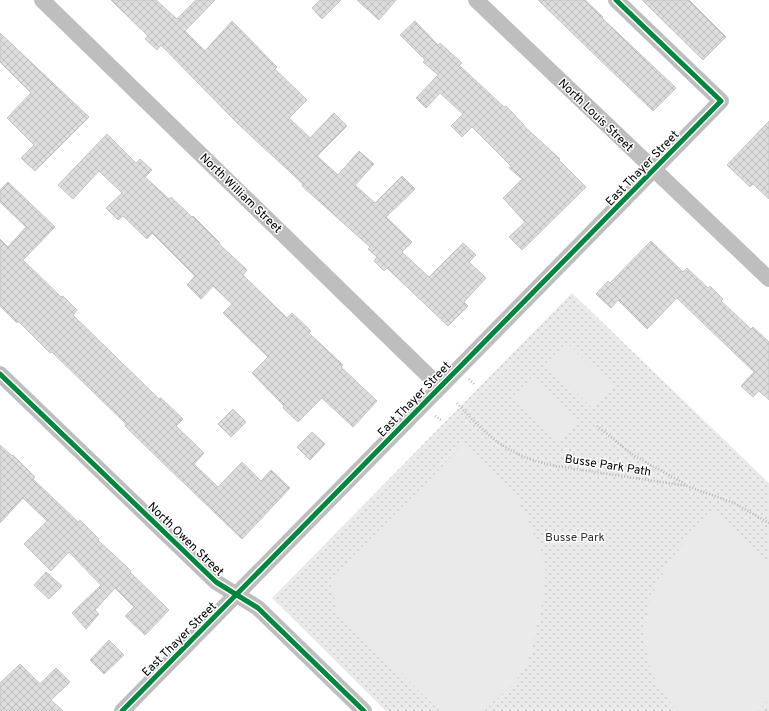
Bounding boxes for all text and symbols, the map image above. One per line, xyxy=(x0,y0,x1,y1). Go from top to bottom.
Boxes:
street label: North Louis Street xyxy=(554,76,636,156)
street label: East Thayer Street xyxy=(602,127,683,210)
street label: North William Street xyxy=(196,150,285,237)
street label: East Thayer Street xyxy=(374,358,455,441)
street label: Busse Park Path xyxy=(564,451,652,481)
street label: North Owen Street xyxy=(144,499,227,580)
park label: Busse Park xyxy=(545,530,605,546)
street label: East Thayer Street xyxy=(139,599,220,680)

